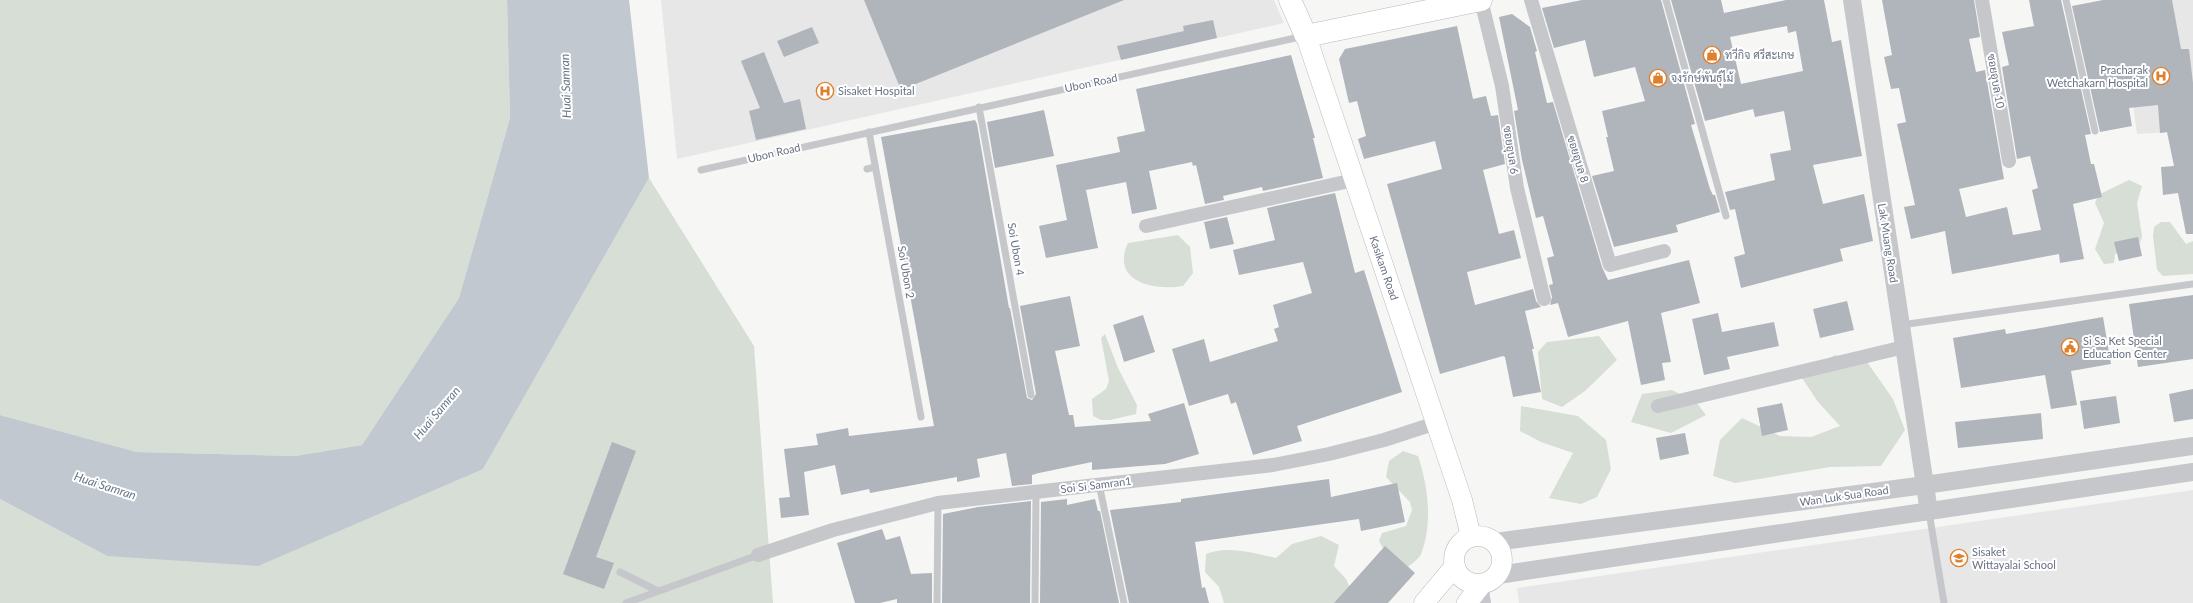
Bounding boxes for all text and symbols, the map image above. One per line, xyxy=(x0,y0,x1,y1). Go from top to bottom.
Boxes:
shop icon: ทวีกิจ ศรีสะเกษ xyxy=(1702,45,1722,65)
place label: ทวีกิจ ศรีสะเกษ xyxy=(1725,47,1795,61)
street label: ซอยอุบล 10 xyxy=(1982,53,2008,110)
water label: Huai Samran xyxy=(557,54,574,118)
place label: Pracharak Wetchakarn Hospital xyxy=(2047,63,2148,89)
hospital icon: Pracharak Wetchakarn Hospital xyxy=(2151,66,2171,86)
shop icon: จงรักษ์พันธุ์ไม้ xyxy=(1648,68,1668,88)
place label: จงรักษ์พันธุ์ไม้ xyxy=(1671,70,1734,87)
street label: Ubon Road xyxy=(1063,71,1119,94)
hospital icon: Sisaket Hospital xyxy=(815,81,835,101)
place label: Sisaket Hospital xyxy=(838,84,915,97)
street label: ซอยอุบล 6 xyxy=(1498,125,1522,175)
street label: ซอยอุบล 8 xyxy=(1562,134,1592,185)
street label: Ubon Road xyxy=(746,140,802,165)
street label: Lak Muang Road xyxy=(1876,202,1901,284)
street label: Soi Ubon 4 xyxy=(1005,222,1028,277)
street label: Kasikam Road xyxy=(1367,234,1402,302)
street label: Soi Ubon 2 xyxy=(895,245,918,299)
place label: Si Sa Ket Special Education Center xyxy=(2083,334,2167,360)
public building icon: Si Sa Ket Special Education Center xyxy=(2060,337,2080,357)
water label: Huai Samran xyxy=(410,383,463,442)
water label: Huai Samran xyxy=(72,468,138,503)
street label: Soi Si Samran1 xyxy=(1060,474,1132,495)
street label: Wan Luk Sua Road xyxy=(1799,483,1889,508)
place label: Sisaket Wittayalai School xyxy=(1972,545,2056,571)
school or university icon: Sisaket Wittayalai School xyxy=(1949,548,1969,568)

